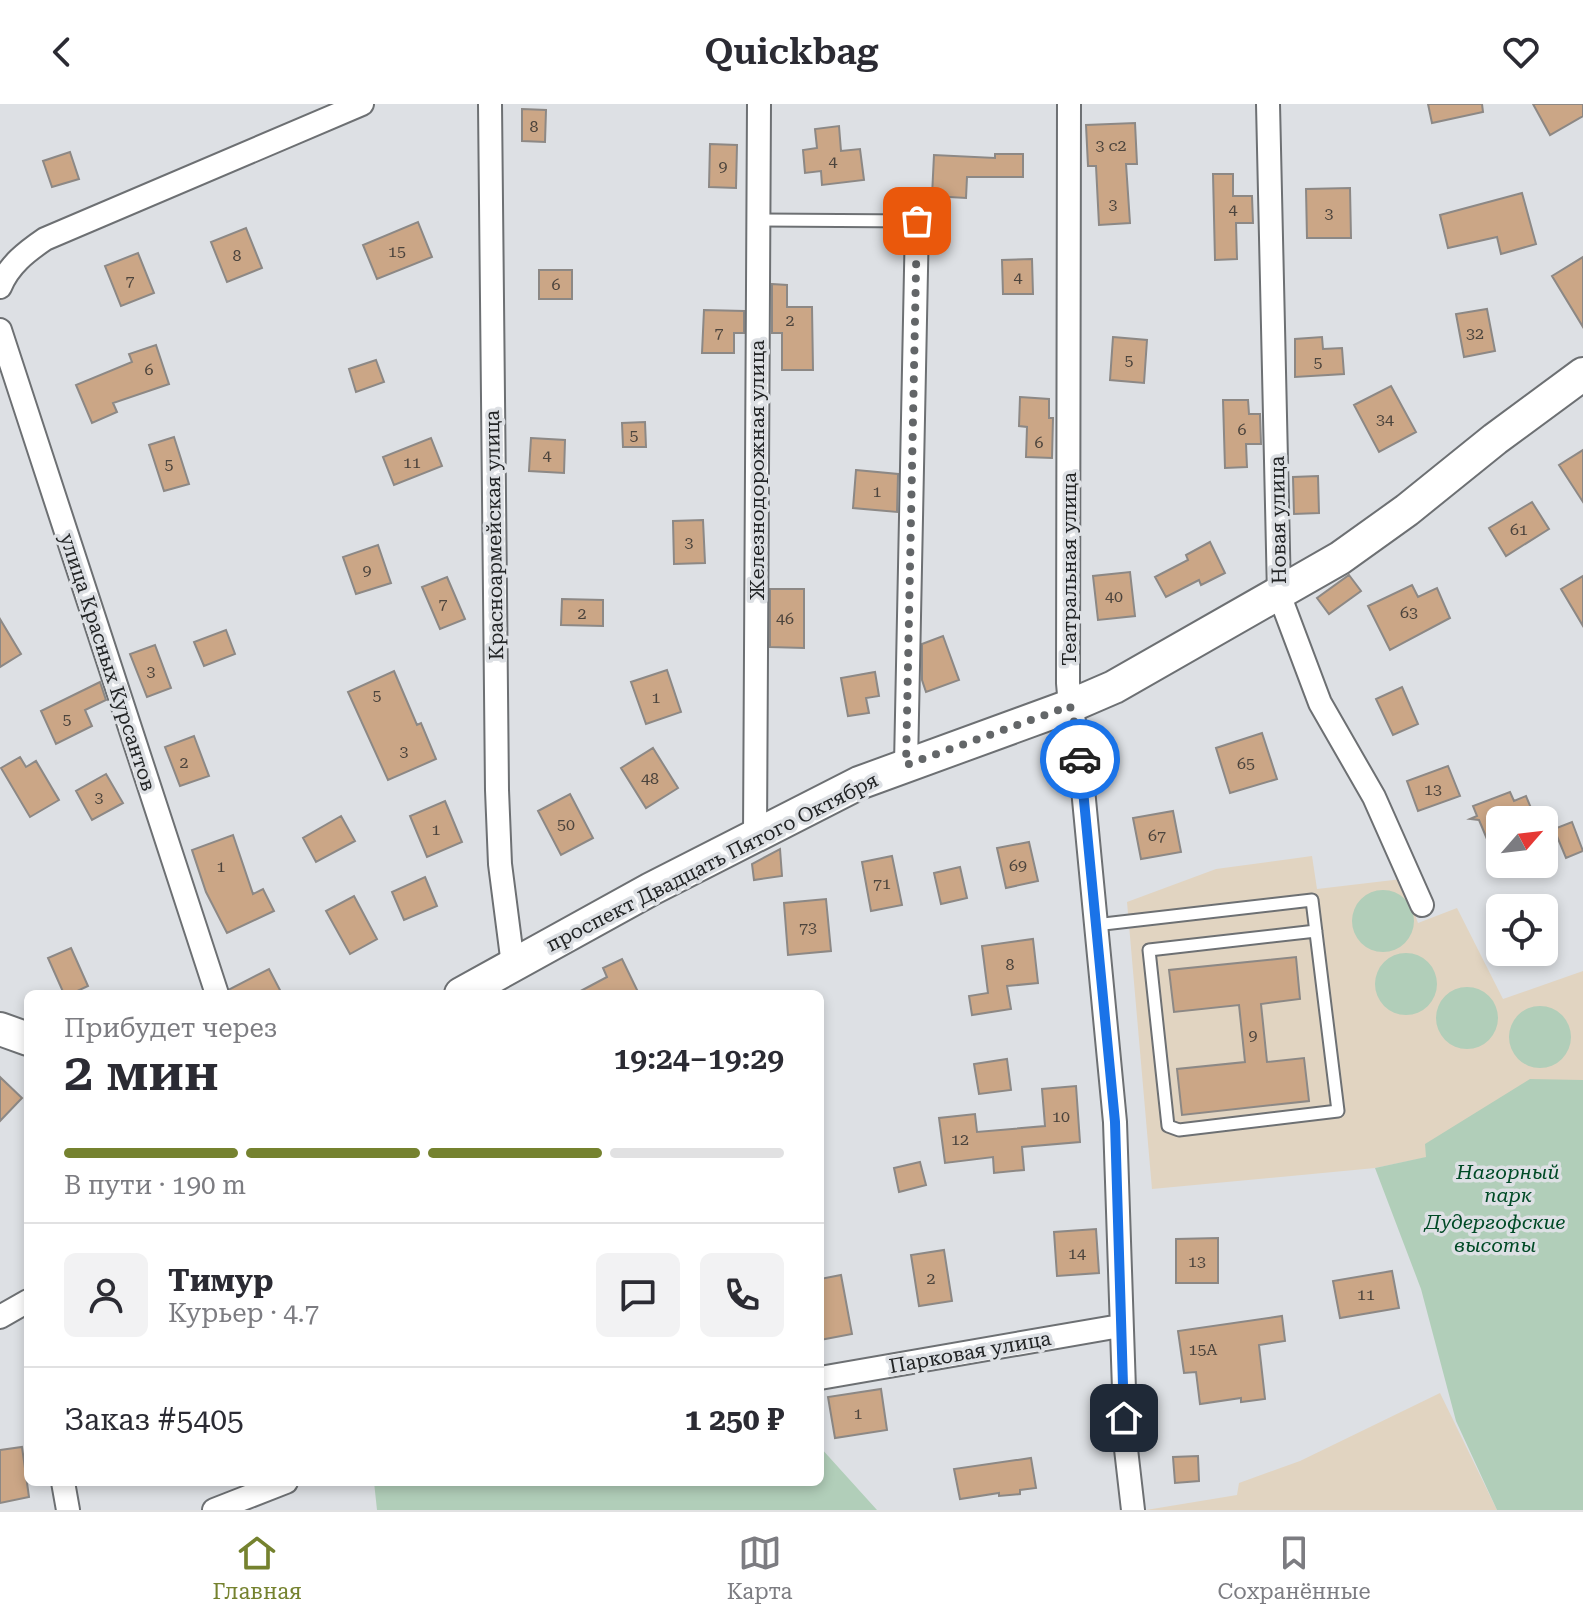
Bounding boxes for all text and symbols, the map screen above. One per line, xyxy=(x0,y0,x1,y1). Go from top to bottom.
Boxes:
icon: back xyxy=(40,30,84,74)
icon: heart xyxy=(1499,30,1543,74)
text: Quickbag xyxy=(704,31,879,73)
house number: 8 xyxy=(530,117,539,136)
house number: 3 с2 xyxy=(1096,136,1126,155)
house number: 4 xyxy=(829,152,838,171)
house number: 9 xyxy=(719,157,728,176)
pin xyxy=(883,187,951,255)
house number: 3 xyxy=(1109,195,1118,214)
icon: bag xyxy=(895,199,939,243)
house number: 4 xyxy=(1229,200,1238,219)
house number: 3 xyxy=(1325,204,1334,223)
house number: 15 xyxy=(388,242,406,261)
house number: 8 xyxy=(233,246,242,265)
house number: 4 xyxy=(1014,268,1023,287)
house number: 7 xyxy=(126,271,135,290)
house number: 6 xyxy=(552,275,561,294)
house number: 2 xyxy=(786,311,795,330)
house number: 7 xyxy=(715,323,724,342)
house number: 32 xyxy=(1466,324,1484,343)
street label: Железнодорожная улица xyxy=(745,340,769,600)
house number: 5 xyxy=(1125,351,1134,370)
house number: 5 xyxy=(1314,353,1323,372)
house number: 6 xyxy=(145,360,154,379)
street label: Красноармейская улица xyxy=(480,410,508,660)
house number: 34 xyxy=(1376,410,1394,429)
house number: 6 xyxy=(1238,420,1247,439)
house number: 5 xyxy=(630,426,639,445)
house number: 6 xyxy=(1035,433,1044,452)
house number: 4 xyxy=(543,446,552,465)
house number: 11 xyxy=(403,453,421,472)
house number: 5 xyxy=(165,455,174,474)
street label: Новая улица xyxy=(1265,455,1291,584)
street label: Театральная улица xyxy=(1057,472,1081,666)
house number: 1 xyxy=(873,482,882,501)
house number: 61 xyxy=(1510,520,1528,539)
street label: улица Красных Курсантов xyxy=(55,530,161,794)
house number: 3 xyxy=(685,533,694,552)
house number: 9 xyxy=(363,561,372,580)
house number: 40 xyxy=(1105,587,1123,606)
house number: 7 xyxy=(439,594,448,613)
house number: 63 xyxy=(1400,603,1418,622)
house number: 2 xyxy=(578,604,587,623)
house number: 46 xyxy=(776,609,794,628)
house number: 3 xyxy=(147,662,156,681)
house number: 5 xyxy=(373,686,382,705)
house number: 1 xyxy=(652,688,661,707)
house number: 5 xyxy=(63,710,72,729)
courier xyxy=(1040,719,1120,799)
icon: car xyxy=(1058,737,1102,781)
house number: 3 xyxy=(400,742,409,761)
house number: 2 xyxy=(180,753,189,772)
house number: 65 xyxy=(1237,754,1255,773)
street label: проспект Двадцать Пятого Октября xyxy=(542,768,882,956)
house number: 48 xyxy=(641,769,659,788)
house number: 13 xyxy=(1424,780,1442,799)
house number: 3 xyxy=(95,788,104,807)
north arrow xyxy=(1486,806,1558,878)
map controls xyxy=(1486,806,1558,966)
house number: 50 xyxy=(557,815,575,834)
house number: 1 xyxy=(432,820,441,839)
house number: 67 xyxy=(1148,826,1166,845)
house number: 69 xyxy=(1009,856,1027,875)
house number: 1 xyxy=(217,857,226,876)
house number: 71 xyxy=(873,874,891,893)
button: locate xyxy=(1486,894,1558,966)
house number: 73 xyxy=(799,918,817,937)
house number: 8 xyxy=(1006,955,1015,974)
text: Прибудет через xyxy=(64,1013,278,1043)
house number: 9 xyxy=(1249,1026,1258,1045)
text: 19:24–19:29 xyxy=(614,1041,784,1076)
text: 2 мин xyxy=(64,1042,219,1103)
house number: 10 xyxy=(1052,1107,1070,1126)
house number: 12 xyxy=(951,1130,969,1149)
park label: Нагорный парк xyxy=(1455,1160,1560,1207)
text: В пути · 190 m xyxy=(64,1170,246,1200)
park label: Дудергофские высоты xyxy=(1424,1210,1565,1257)
house number: 14 xyxy=(1068,1244,1086,1263)
house number: 13 xyxy=(1188,1252,1206,1271)
button: person xyxy=(64,1253,148,1337)
button: chat xyxy=(596,1253,680,1337)
button: phone xyxy=(700,1253,784,1337)
text: Тимур xyxy=(168,1263,273,1298)
house number: 2 xyxy=(927,1269,936,1288)
house number: 11 xyxy=(1357,1285,1375,1304)
text: Курьер · 4.7 xyxy=(168,1298,319,1328)
street label: Парковая улица xyxy=(887,1326,1053,1378)
house number: 15А xyxy=(1188,1340,1218,1359)
pin xyxy=(1090,1384,1158,1452)
icon: home xyxy=(1102,1396,1146,1440)
text: Заказ #5405 xyxy=(64,1402,244,1437)
text: 1 250 ₽ xyxy=(685,1402,784,1437)
house number: 1 xyxy=(854,1404,863,1423)
tab: Главная xyxy=(212,1531,302,1604)
tab: Карта xyxy=(727,1531,793,1604)
tab: Сохранённые xyxy=(1217,1531,1371,1604)

